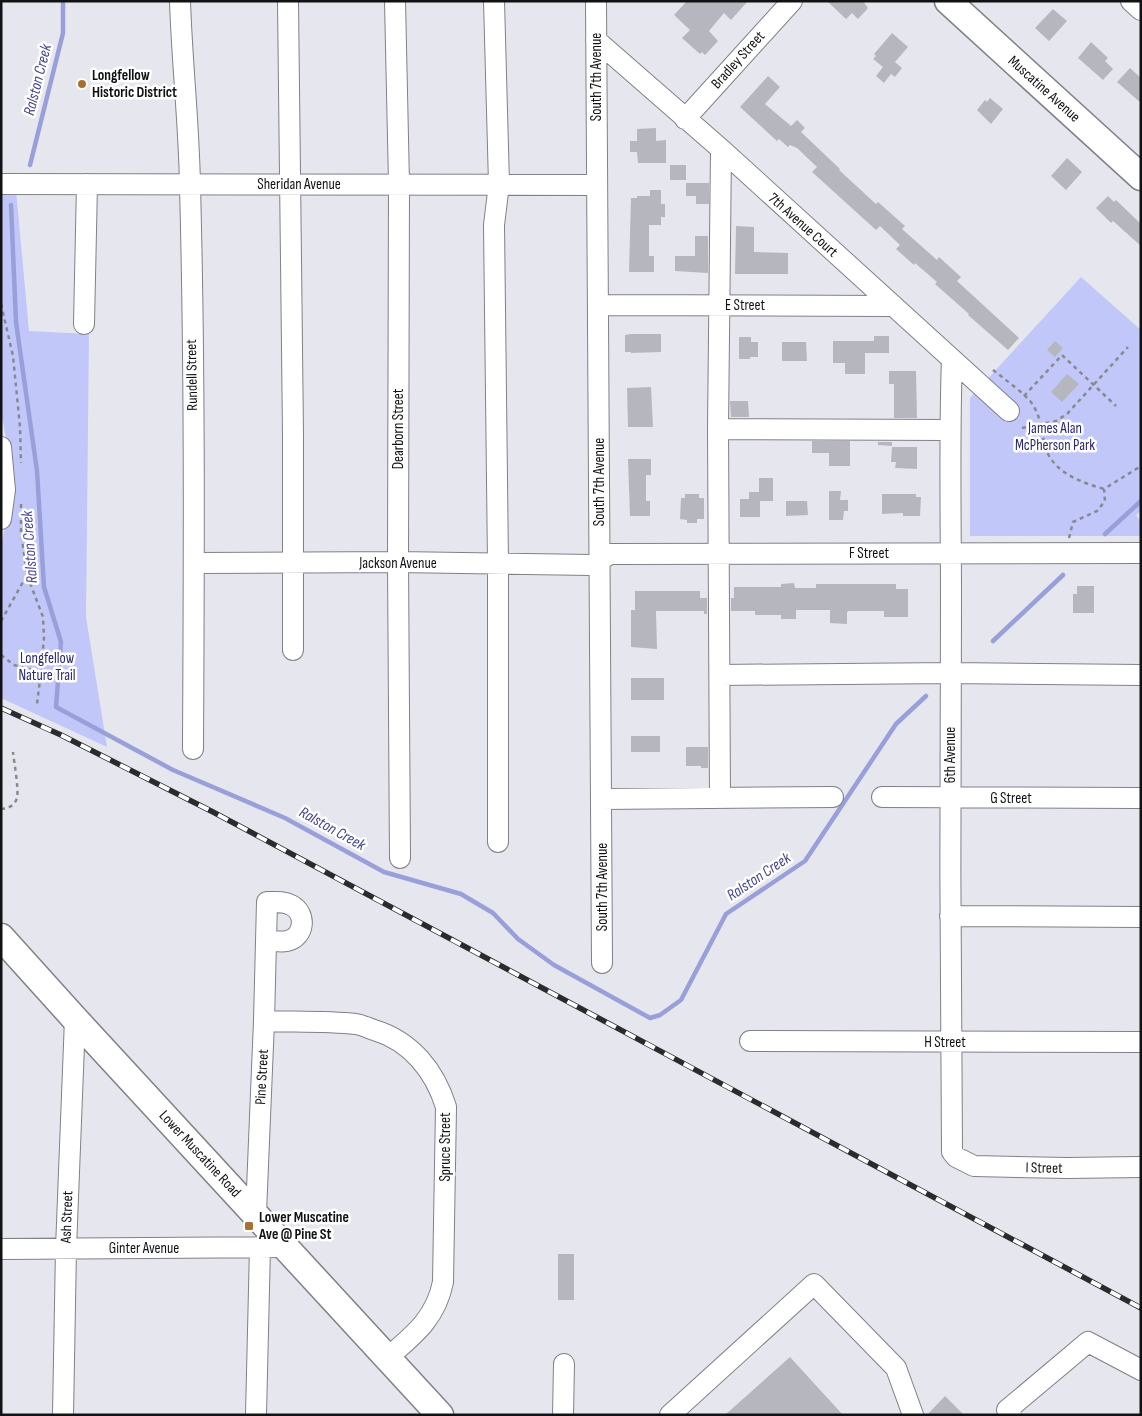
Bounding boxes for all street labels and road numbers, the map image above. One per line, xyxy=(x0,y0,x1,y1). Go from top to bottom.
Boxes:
street label: Bradley Street xyxy=(707,27,769,93)
street label: South 7th Avenue xyxy=(587,33,606,121)
street label: Muscatine Avenue xyxy=(1004,51,1084,127)
street label: Sheridan Avenue xyxy=(257,175,341,194)
street label: 7th Avenue Court xyxy=(764,189,842,262)
street label: E Street xyxy=(725,296,766,315)
street label: Rundell Street xyxy=(182,339,202,411)
street label: Dearborn Street xyxy=(389,388,408,469)
street label: South 7th Avenue xyxy=(590,438,609,526)
street label: F Street xyxy=(849,544,889,563)
street label: Jackson Avenue xyxy=(358,554,437,573)
street label: 6th Avenue xyxy=(941,727,960,783)
street label: G Street xyxy=(990,789,1032,808)
street label: South 7th Avenue xyxy=(593,843,612,931)
street label: H Street xyxy=(924,1033,966,1052)
street label: Pine Street xyxy=(251,1048,273,1105)
street label: Lower Muscatine Road xyxy=(155,1107,245,1201)
street label: Spruce Street xyxy=(436,1112,455,1182)
street label: I Street xyxy=(1025,1158,1063,1178)
street label: Ash Street xyxy=(57,1190,77,1244)
street label: Ginter Avenue xyxy=(109,1239,179,1258)

